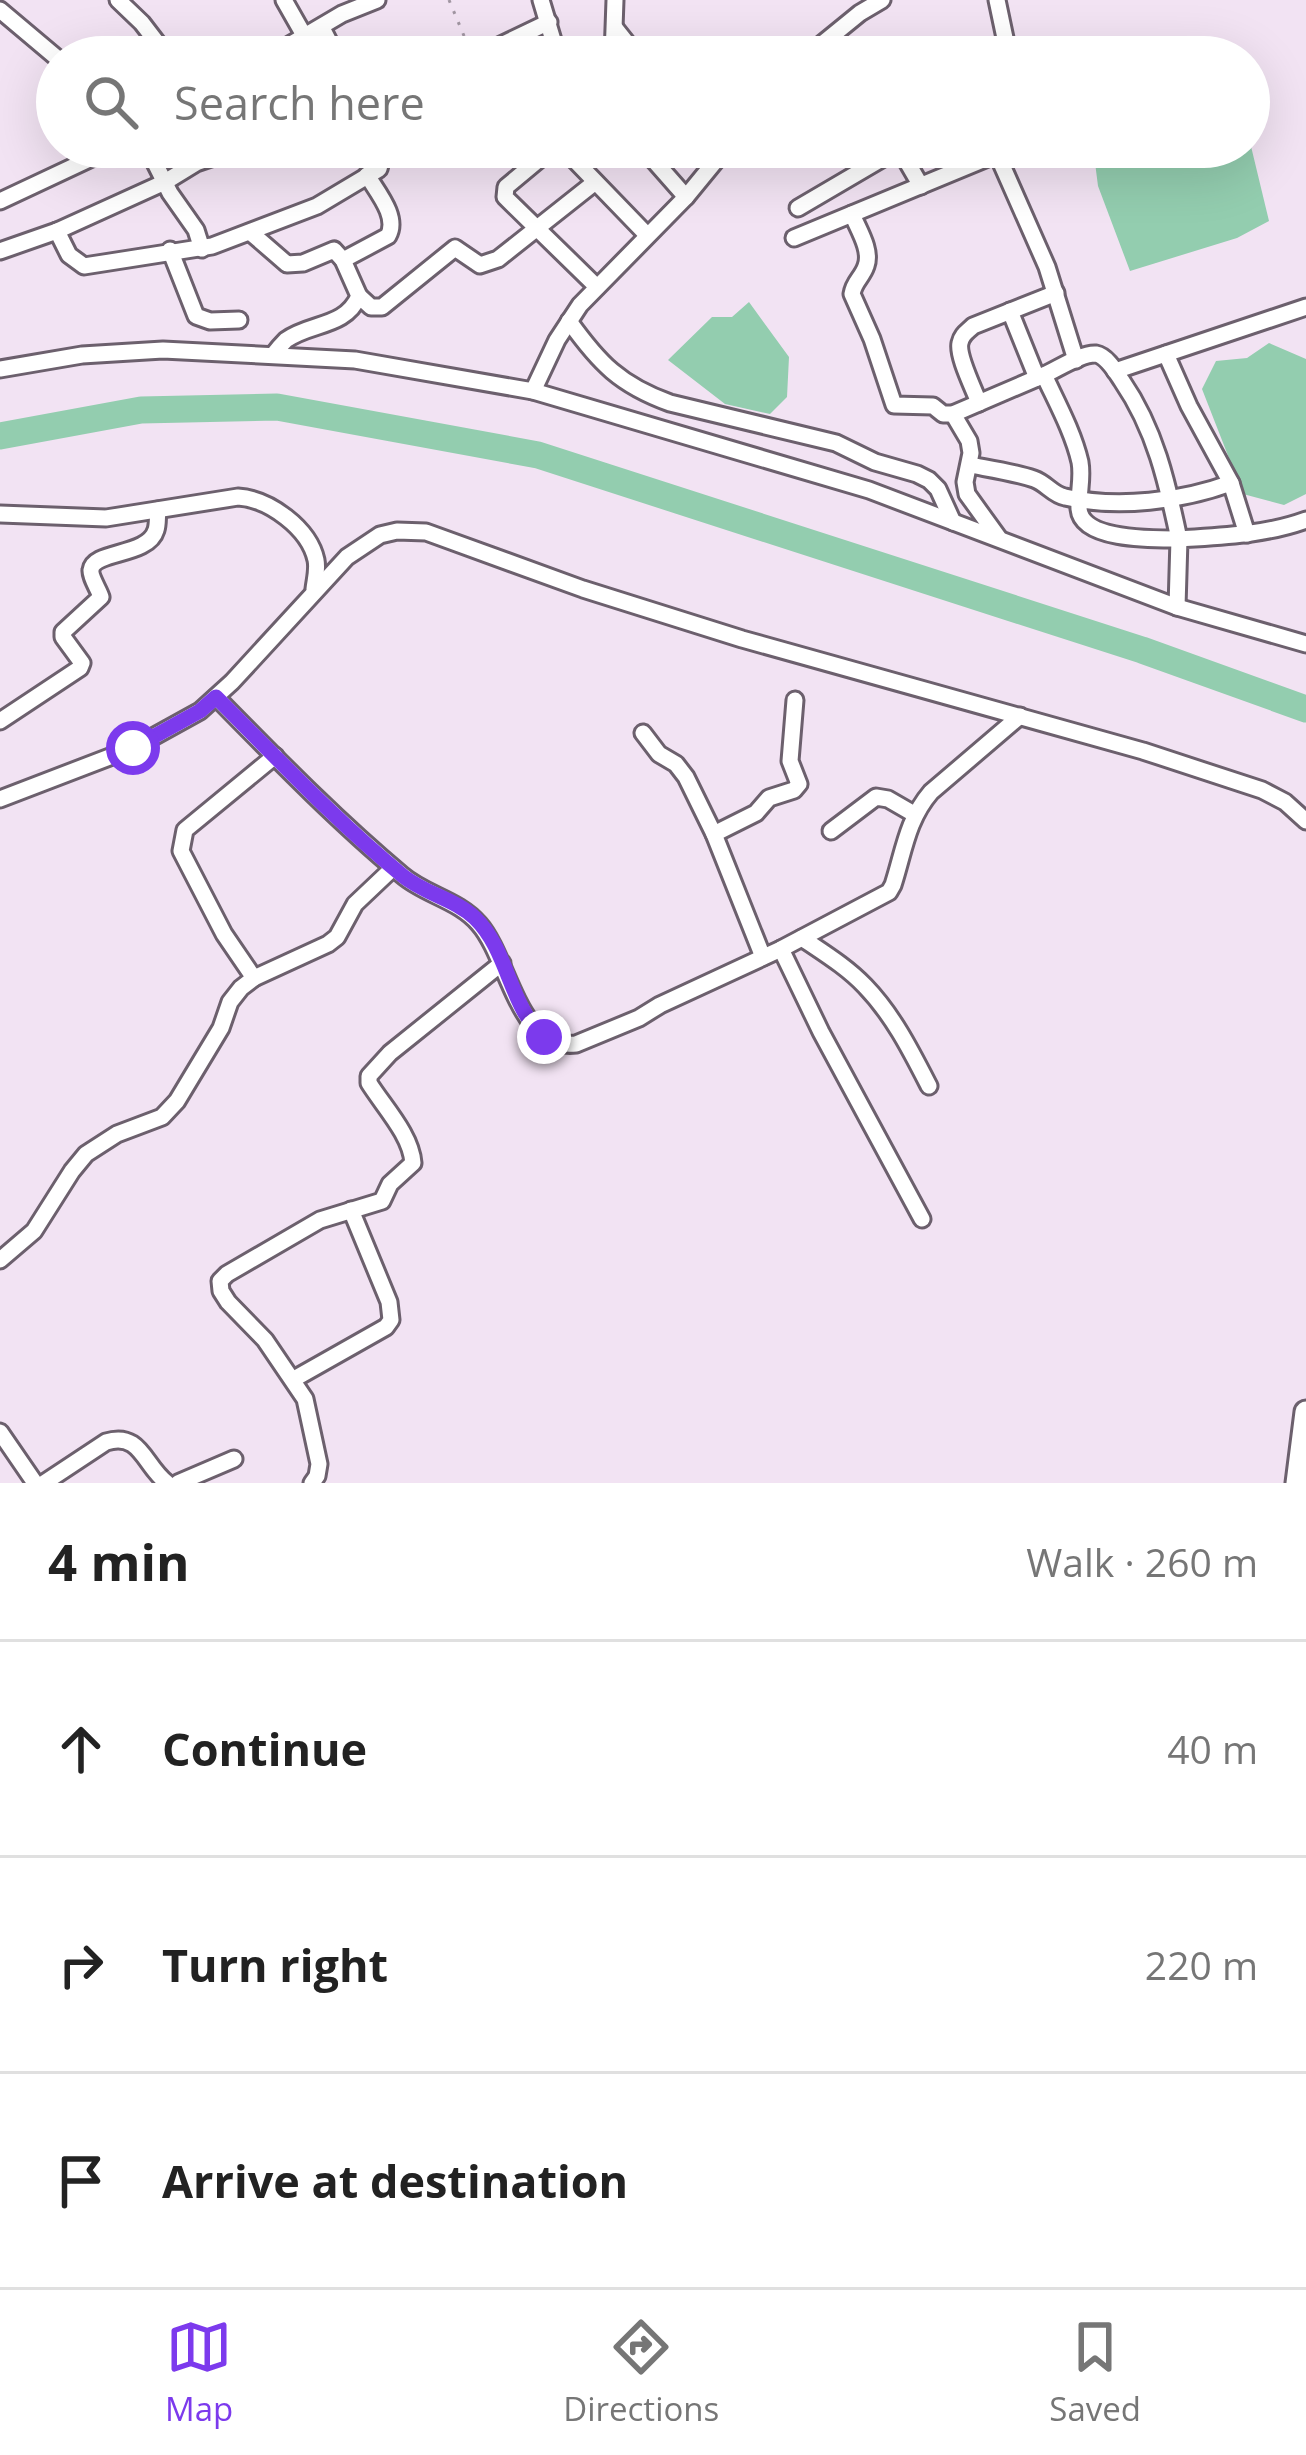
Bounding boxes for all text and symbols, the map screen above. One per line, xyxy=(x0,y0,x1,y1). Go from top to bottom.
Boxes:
search box xyxy=(36,36,1270,168)
icon: search xyxy=(78,69,144,135)
text: Search here xyxy=(174,72,425,133)
route start xyxy=(106,721,160,775)
route end xyxy=(517,1010,571,1064)
text: 4 min xyxy=(48,1526,190,1596)
text: Walk · 260 m xyxy=(1026,1535,1258,1588)
icon: ahead xyxy=(48,1716,114,1782)
text: Continue xyxy=(162,1718,367,1779)
text: 40 m xyxy=(1167,1722,1258,1775)
icon: right xyxy=(48,1932,114,1998)
text: Turn right xyxy=(162,1934,388,1995)
text: 220 m xyxy=(1145,1938,1258,1991)
icon: arrive xyxy=(48,2148,114,2214)
text: Arrive at destination xyxy=(162,2150,628,2211)
tab: Map xyxy=(165,2314,233,2431)
tab: Directions xyxy=(563,2314,719,2431)
tab: Saved xyxy=(1049,2314,1141,2431)

